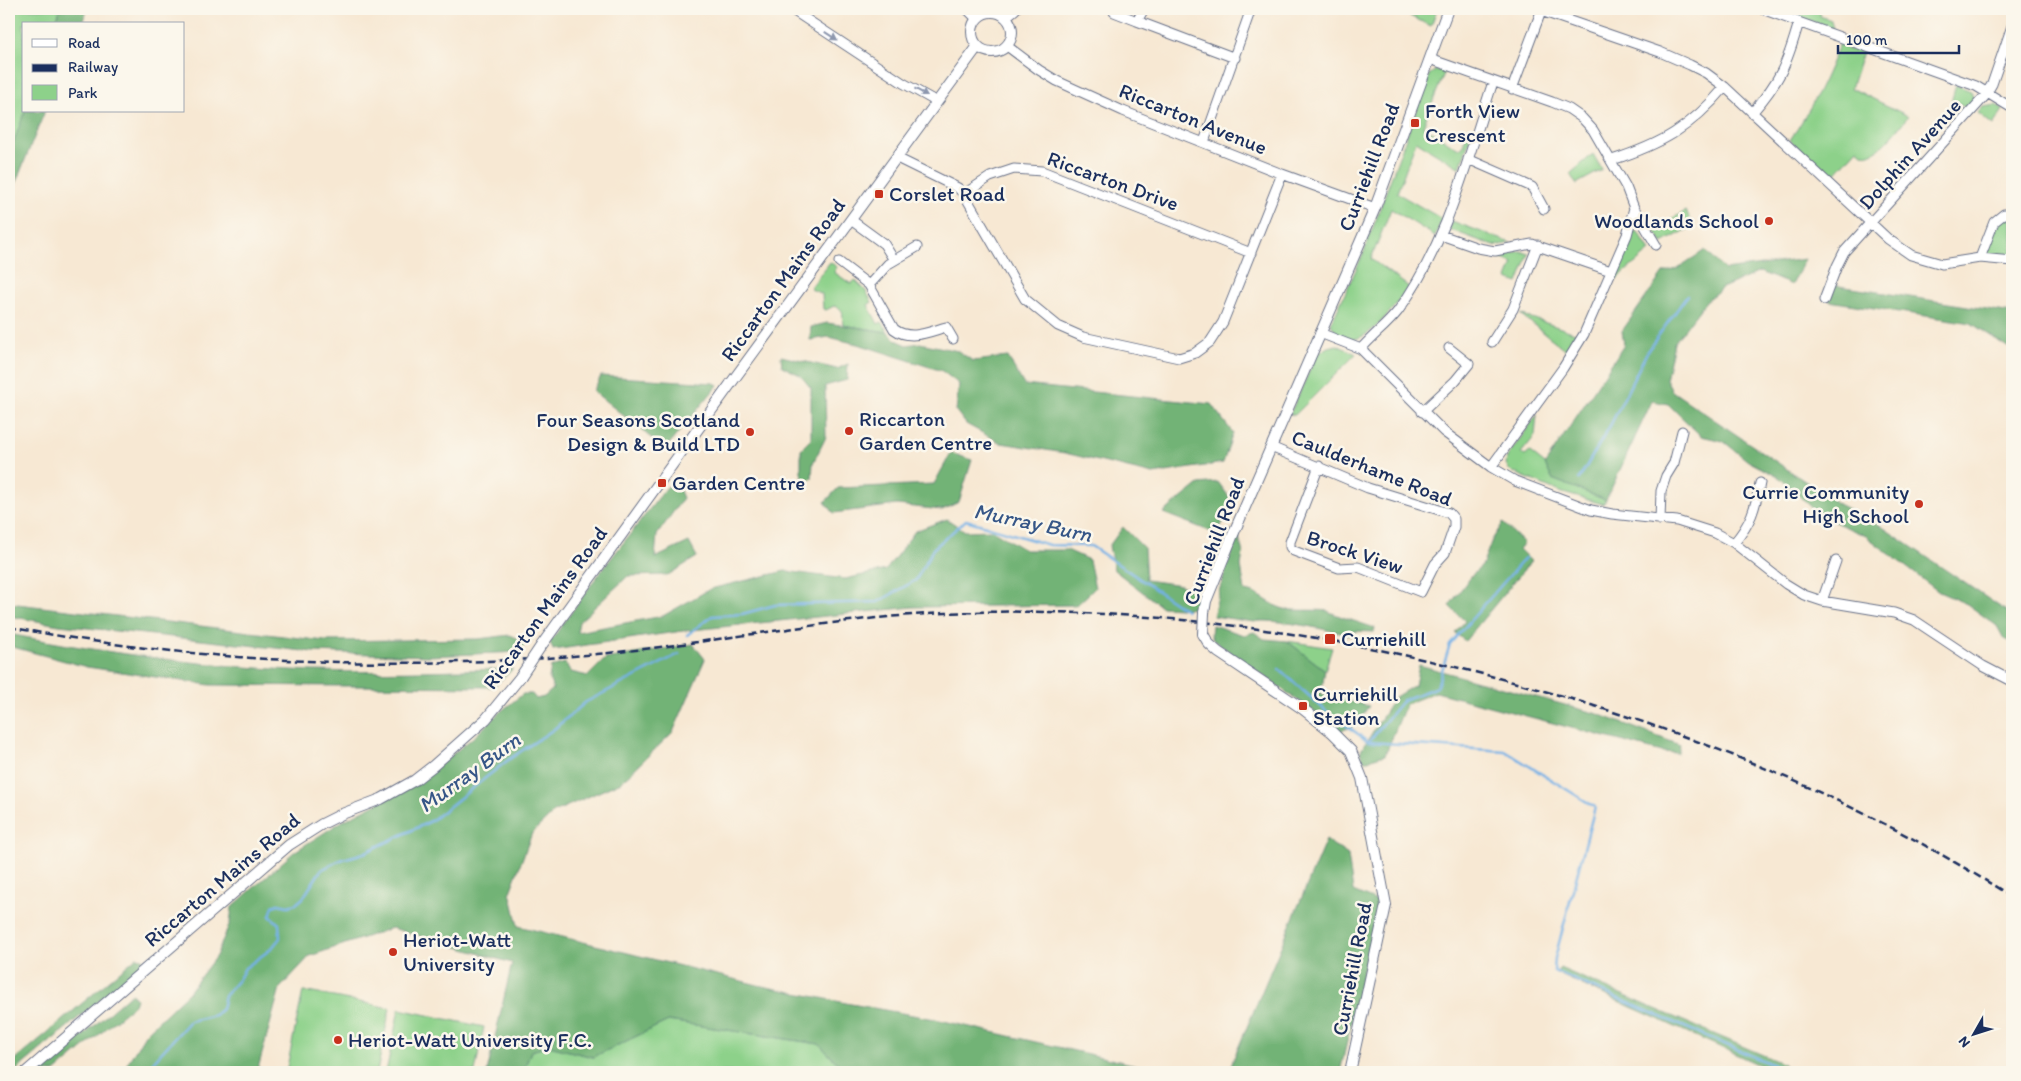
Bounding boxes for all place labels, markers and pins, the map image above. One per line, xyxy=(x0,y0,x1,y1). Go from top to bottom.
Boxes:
place label: Forth View Crescent xyxy=(1425,98,1520,147)
marker: Forth View Crescent xyxy=(1409,117,1421,129)
place label: Corslet Road xyxy=(889,181,1005,206)
marker: Corslet Road xyxy=(873,188,885,200)
place label: Woodlands School xyxy=(1594,208,1759,233)
marker: Woodlands School xyxy=(1763,215,1775,227)
place label: Riccarton Garden Centre xyxy=(859,406,992,455)
place label: Four Seasons Scotland Design & Build LTD xyxy=(536,407,741,456)
marker: Riccarton Garden Centre xyxy=(843,425,855,437)
marker: Four Seasons Scotland Design & Build LTD xyxy=(744,426,756,438)
place label: Garden Centre xyxy=(672,470,805,495)
marker: Garden Centre xyxy=(656,477,668,489)
place label: Currie Community High School xyxy=(1742,479,1909,528)
marker: Currie Community High School xyxy=(1913,498,1925,510)
place label: Curriehill xyxy=(1341,626,1426,651)
marker: Curriehill xyxy=(1323,632,1337,646)
place label: Curriehill Station xyxy=(1313,681,1398,730)
marker: Curriehill Station xyxy=(1297,700,1309,712)
place label: Heriot-Watt University xyxy=(403,927,511,976)
marker: Heriot-Watt University xyxy=(387,946,399,958)
place label: Heriot-Watt University F.C. xyxy=(348,1027,592,1052)
marker: Heriot-Watt University F.C. xyxy=(332,1034,344,1046)

